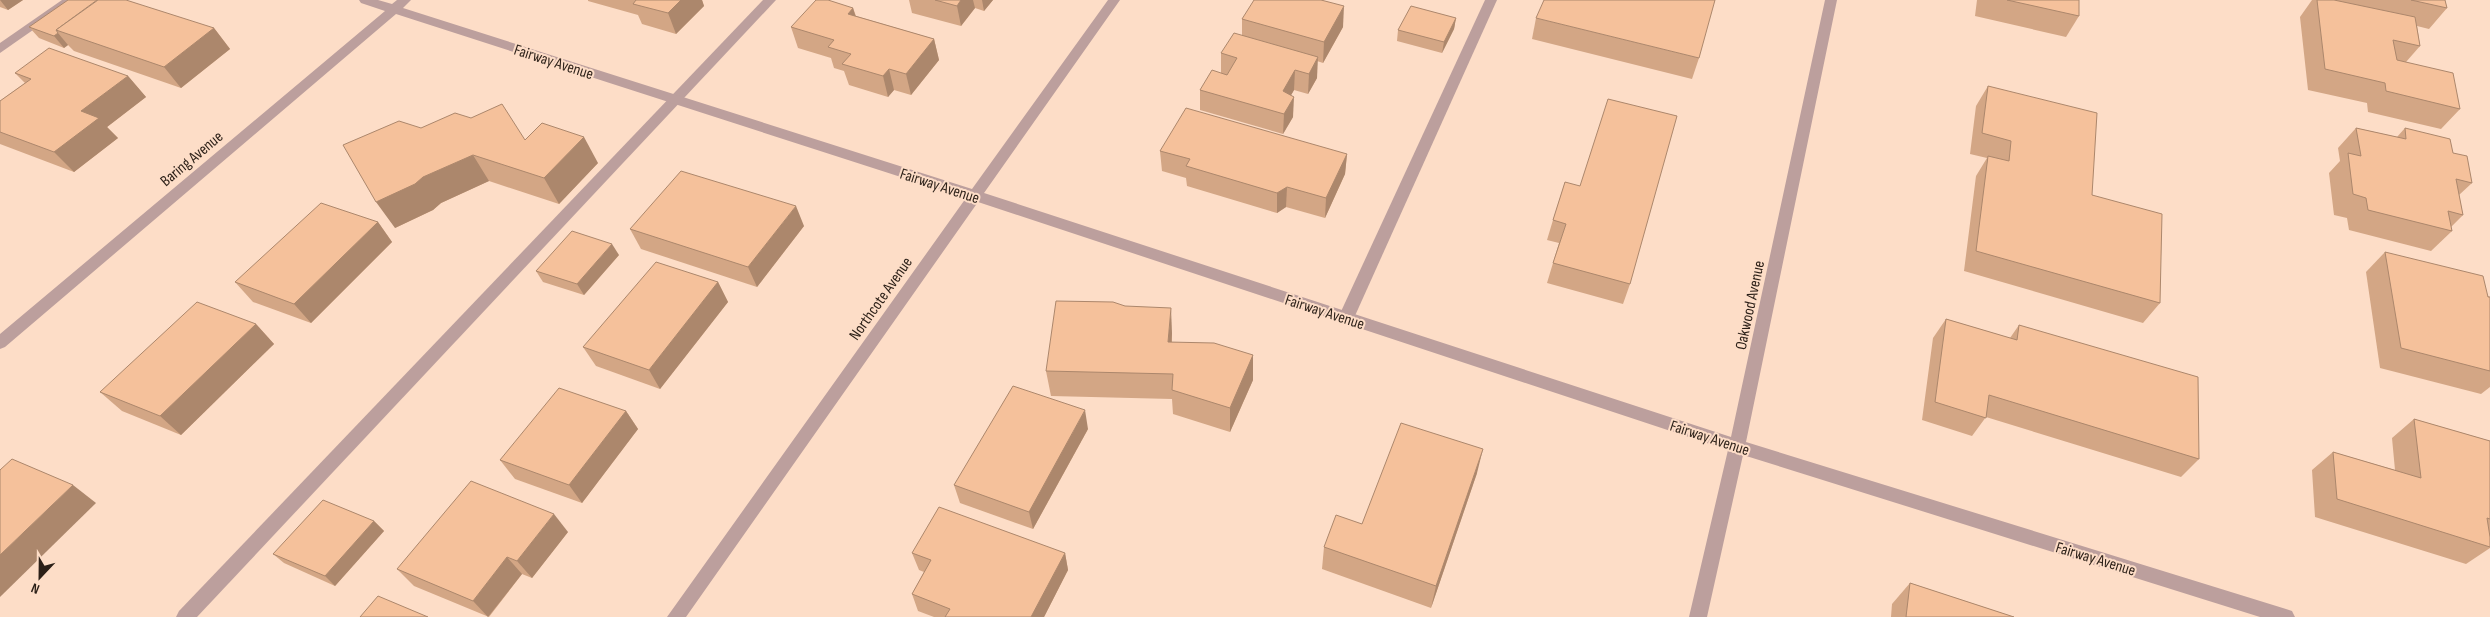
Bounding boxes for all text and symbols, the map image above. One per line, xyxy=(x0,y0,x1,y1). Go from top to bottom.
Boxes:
street label: Fairway Avenue xyxy=(511,41,596,84)
street label: Baring Avenue xyxy=(157,128,227,191)
street label: Fairway Avenue xyxy=(897,165,982,208)
street label: Northcote Avenue xyxy=(846,254,917,344)
street label: Oakwood Avenue xyxy=(1732,259,1769,352)
street label: Fairway Avenue xyxy=(1282,291,1367,334)
street label: Fairway Avenue xyxy=(1667,417,1752,460)
street label: Fairway Avenue xyxy=(2053,538,2138,581)
north arrow xyxy=(15,552,65,602)
text: N xyxy=(29,579,42,598)

